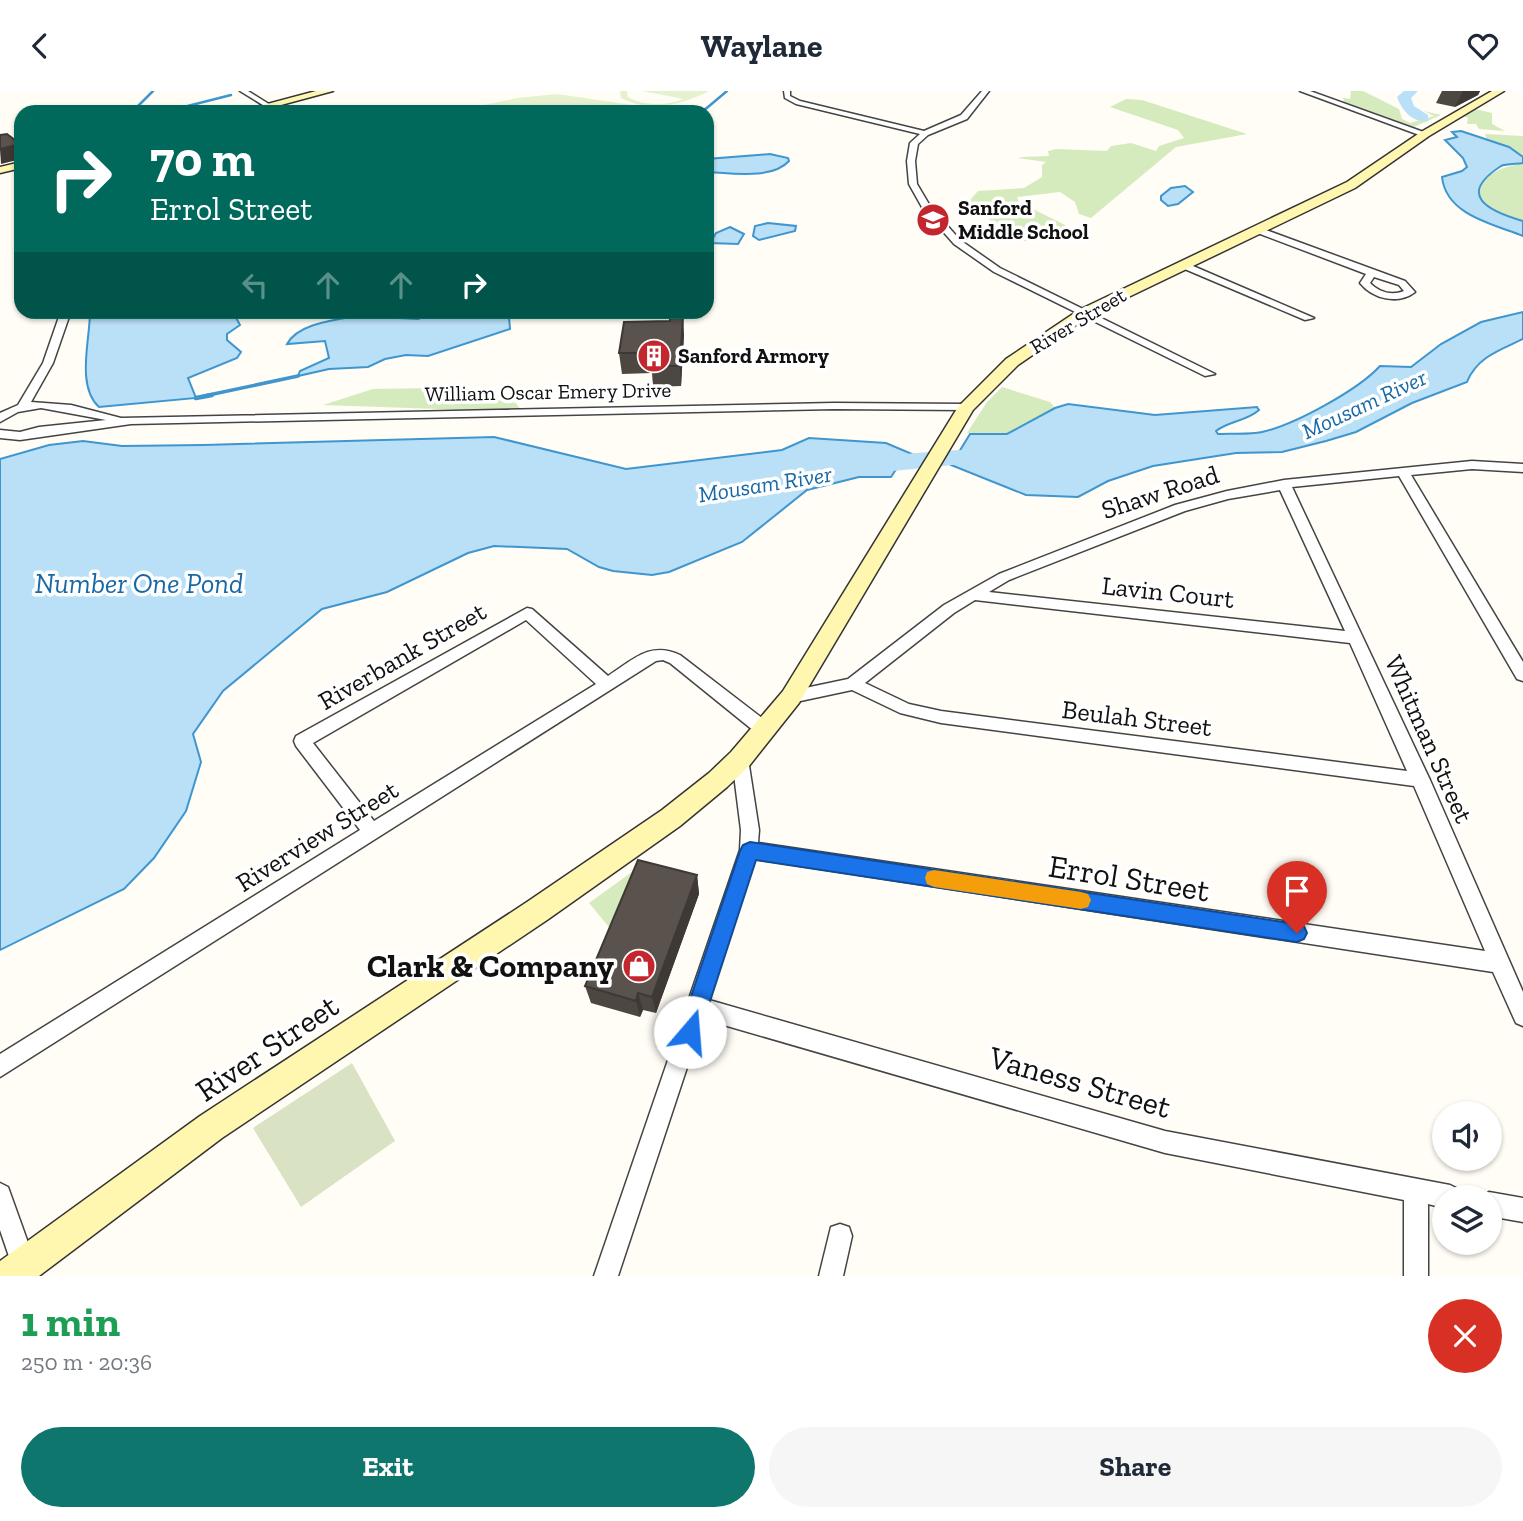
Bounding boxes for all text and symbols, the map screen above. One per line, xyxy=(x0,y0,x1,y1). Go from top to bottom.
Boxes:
icon: back xyxy=(21,27,59,65)
text: Waylane xyxy=(701,27,822,65)
icon: heart xyxy=(1464,27,1502,65)
text: 70 m xyxy=(150,130,255,189)
icon: right xyxy=(35,133,126,224)
text: Errol Street xyxy=(150,190,312,228)
place label: Sanford Middle School xyxy=(958,195,1089,244)
school or university icon: Sanford Middle School xyxy=(914,201,952,239)
icon: left xyxy=(236,266,274,304)
icon: ahead xyxy=(309,266,347,304)
icon: ahead xyxy=(382,266,420,304)
icon: right xyxy=(455,266,493,304)
street label: River Street xyxy=(1025,282,1130,359)
building icon: Sanford Armory xyxy=(635,337,673,375)
place label: Sanford Armory xyxy=(678,343,829,368)
water label: Mousam River xyxy=(1297,363,1431,445)
street label: William Oscar Emery Drive xyxy=(425,377,672,406)
street label: Shaw Road xyxy=(1097,458,1223,526)
water label: Mousam River xyxy=(696,460,834,508)
water label: Number One Pond xyxy=(35,567,243,600)
street label: Lavin Court xyxy=(1100,569,1236,615)
street label: Riverbank Street xyxy=(313,595,492,717)
street label: Whitman Street xyxy=(1378,650,1480,828)
street label: Beulah Street xyxy=(1060,693,1214,743)
street label: Riverview Street xyxy=(230,773,404,899)
street label: Errol Street xyxy=(1046,847,1212,909)
pin xyxy=(1267,861,1327,933)
icon: arrive xyxy=(1278,872,1316,910)
place label: Clark & Company xyxy=(367,947,614,985)
shop icon: Clark & Company xyxy=(620,947,658,985)
street label: River Street xyxy=(189,986,346,1109)
position arrow xyxy=(653,995,727,1069)
street label: Vaness Street xyxy=(984,1038,1175,1126)
map controls xyxy=(1432,1101,1502,1255)
button: sound xyxy=(1432,1101,1502,1171)
button: layers xyxy=(1432,1185,1502,1255)
text: 1 min xyxy=(21,1296,120,1347)
button: close xyxy=(1428,1299,1502,1373)
text: 250 m · 20:36 xyxy=(21,1348,152,1376)
button: Exit xyxy=(21,1427,755,1507)
button: Share xyxy=(769,1427,1502,1507)

